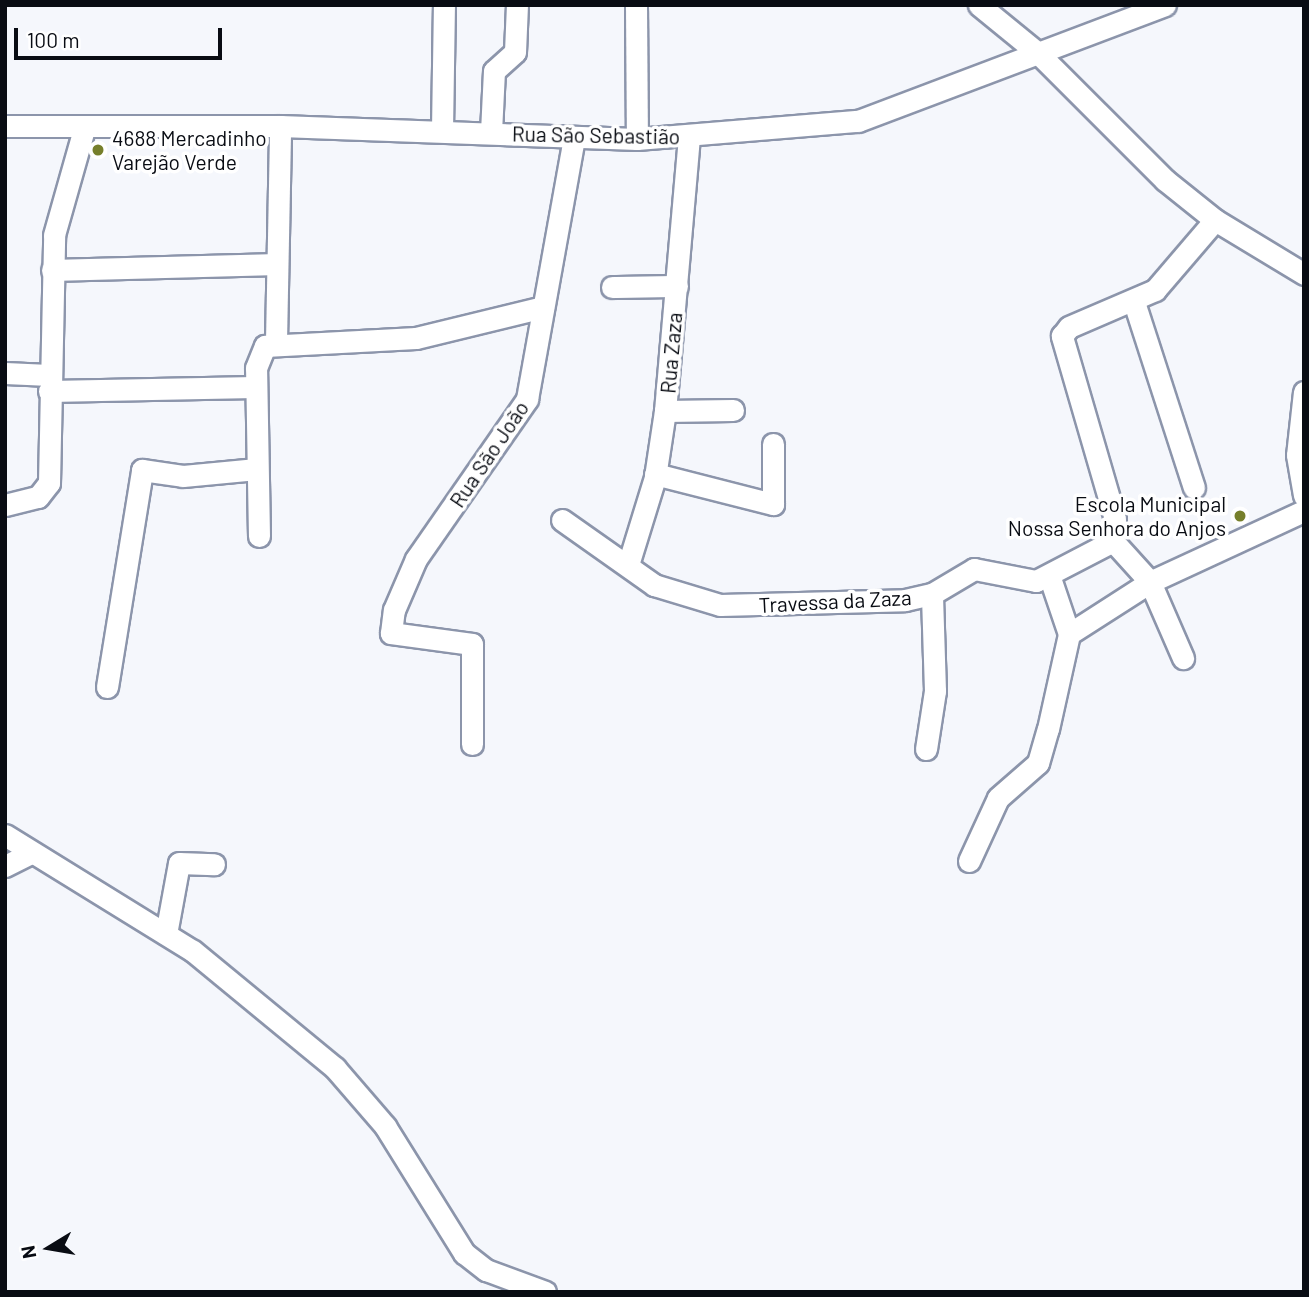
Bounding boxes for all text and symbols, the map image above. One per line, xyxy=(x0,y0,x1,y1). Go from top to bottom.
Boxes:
scale bar xyxy=(18,14,226,58)
text: 100 m xyxy=(27,27,80,52)
street label: Rua São Sebastião xyxy=(512,121,680,149)
place label: 4688 Mercadinho Varejão Verde xyxy=(112,125,267,175)
marker: 4688 Mercadinho Varejão Verde xyxy=(90,142,106,158)
street label: Rua Zaza xyxy=(655,311,687,395)
street label: Rua São João xyxy=(444,396,534,512)
place label: Escola Municipal Nossa Senhora do Anjos xyxy=(1008,491,1226,541)
marker: Escola Municipal Nossa Senhora do Anjos xyxy=(1232,508,1248,524)
street label: Travessa da Zaza xyxy=(758,584,912,618)
north arrow xyxy=(14,1213,84,1283)
text: N xyxy=(15,1244,40,1261)

